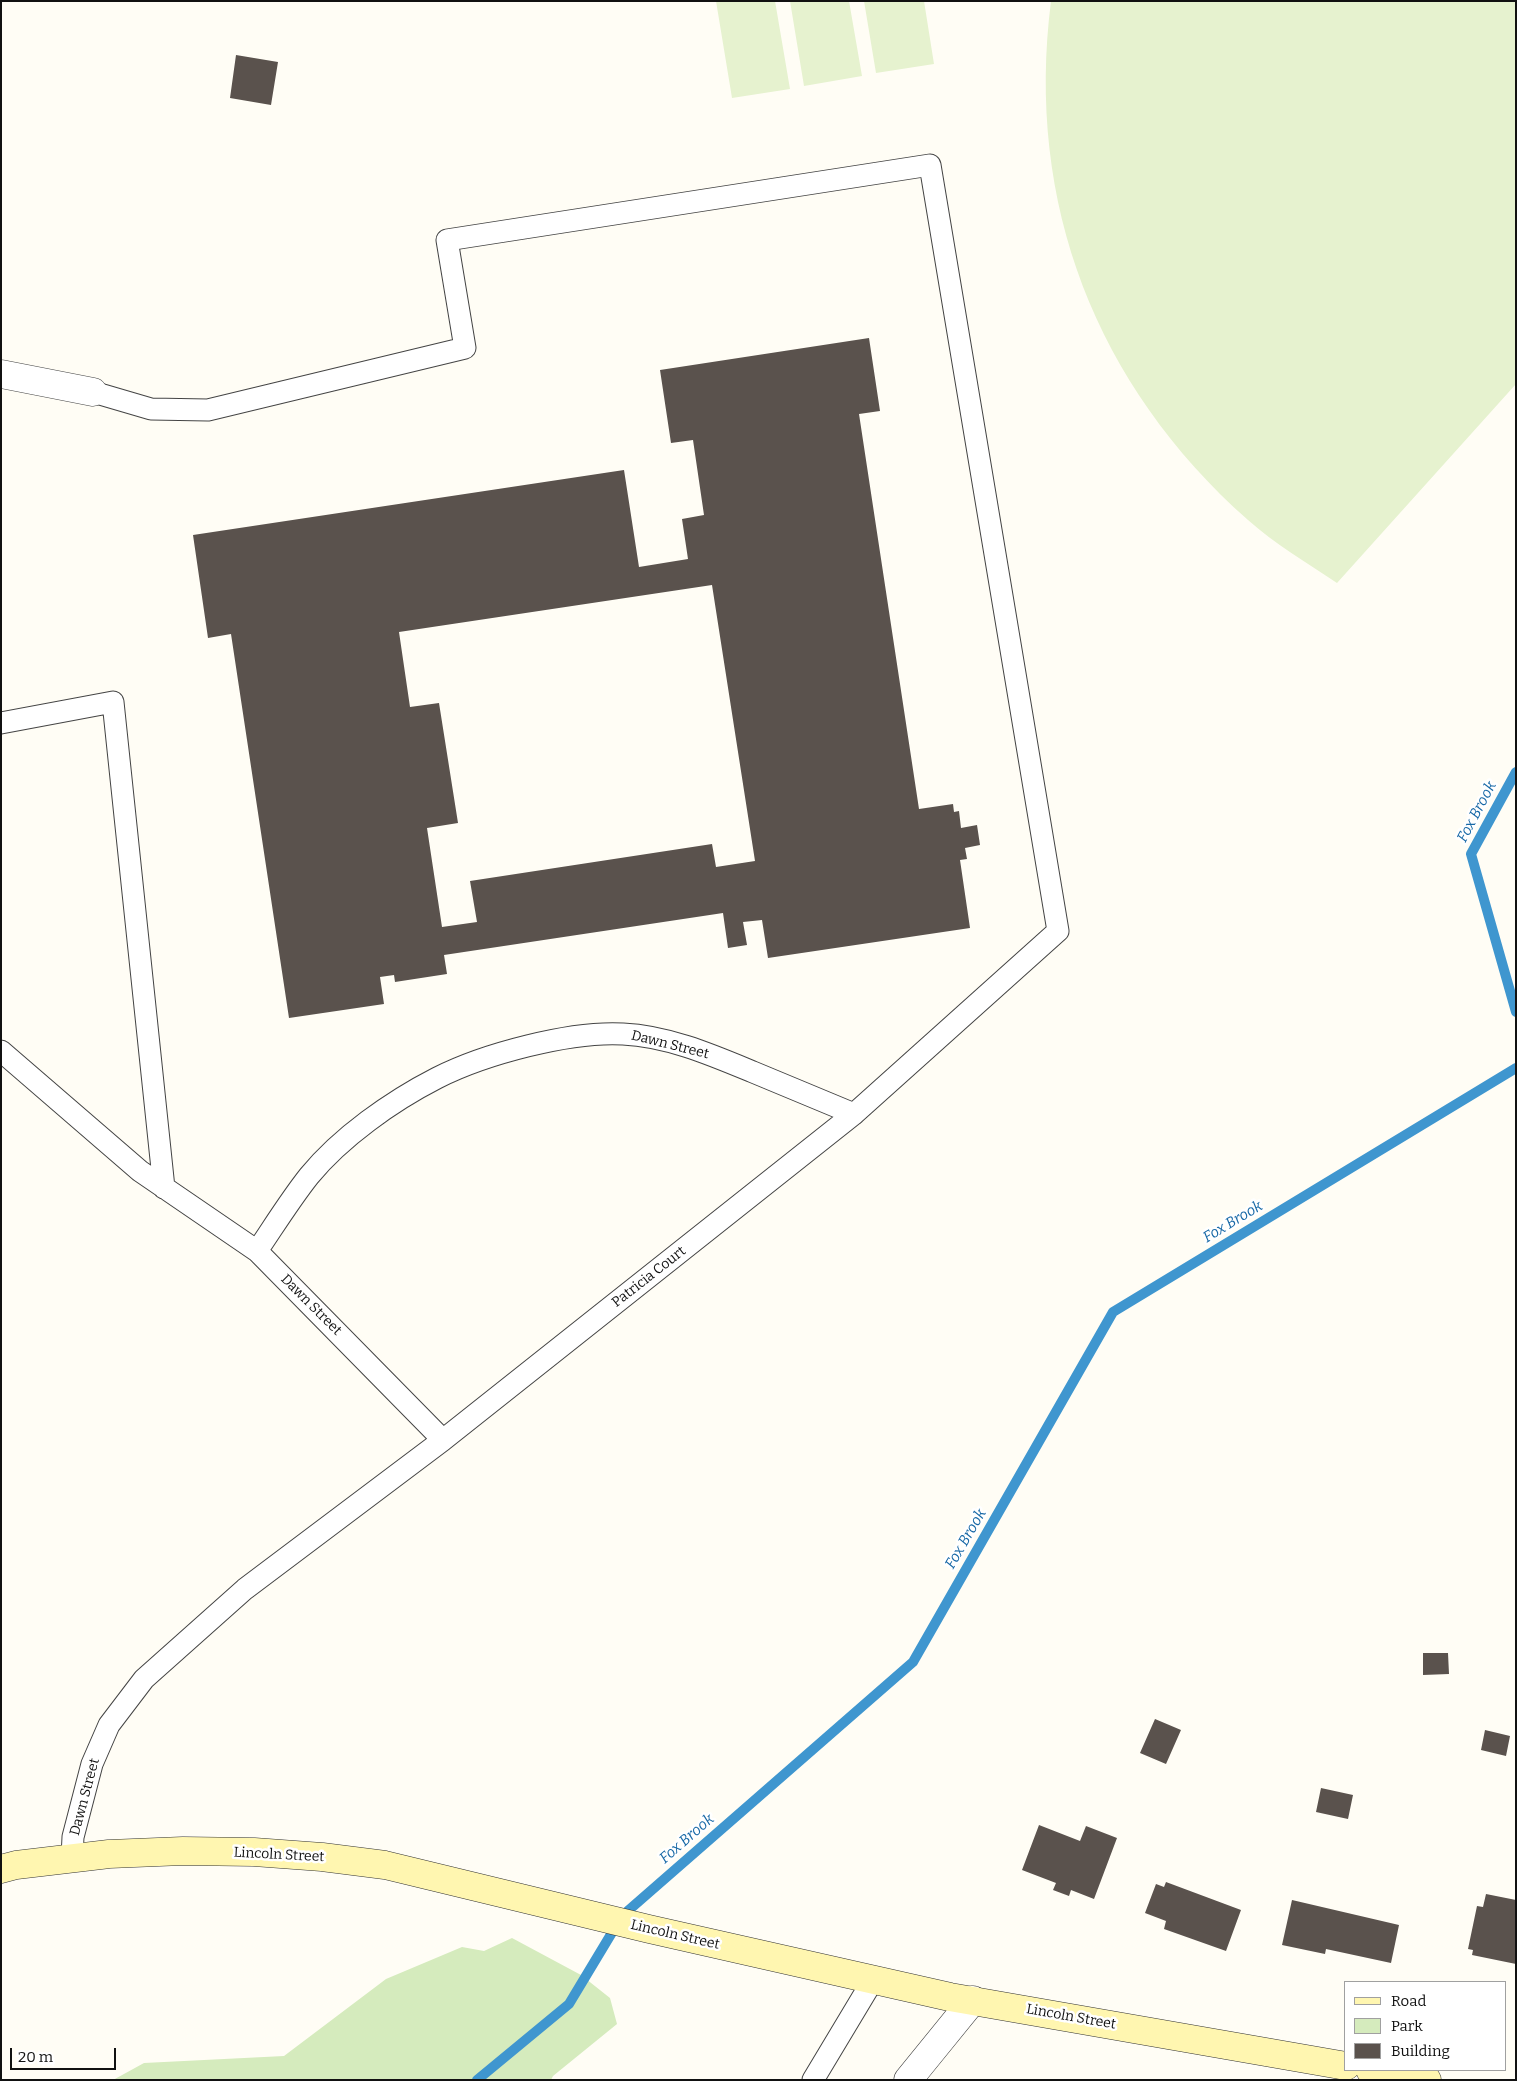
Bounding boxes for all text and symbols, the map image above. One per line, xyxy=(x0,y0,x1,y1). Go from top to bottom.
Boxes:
water label: Fox Brook xyxy=(1453,778,1501,846)
street label: Dawn Street xyxy=(629,1027,711,1063)
water label: Fox Brook xyxy=(1200,1197,1266,1247)
street label: Patricia Court xyxy=(609,1243,689,1311)
street label: Dawn Street xyxy=(277,1271,345,1339)
water label: Fox Brook xyxy=(942,1506,990,1572)
street label: Dawn Street xyxy=(67,1757,103,1837)
water label: Fox Brook xyxy=(656,1810,718,1868)
street label: Lincoln Street xyxy=(233,1844,325,1866)
street label: Lincoln Street xyxy=(629,1917,721,1953)
legend xyxy=(1344,1981,1507,2071)
text: Road xyxy=(1391,1992,1426,2010)
street label: Lincoln Street xyxy=(1025,2001,1117,2033)
text: Park xyxy=(1391,2017,1423,2035)
scale bar xyxy=(12,2038,119,2070)
text: Building xyxy=(1391,2042,1450,2060)
text: 20 m xyxy=(18,2048,53,2066)

